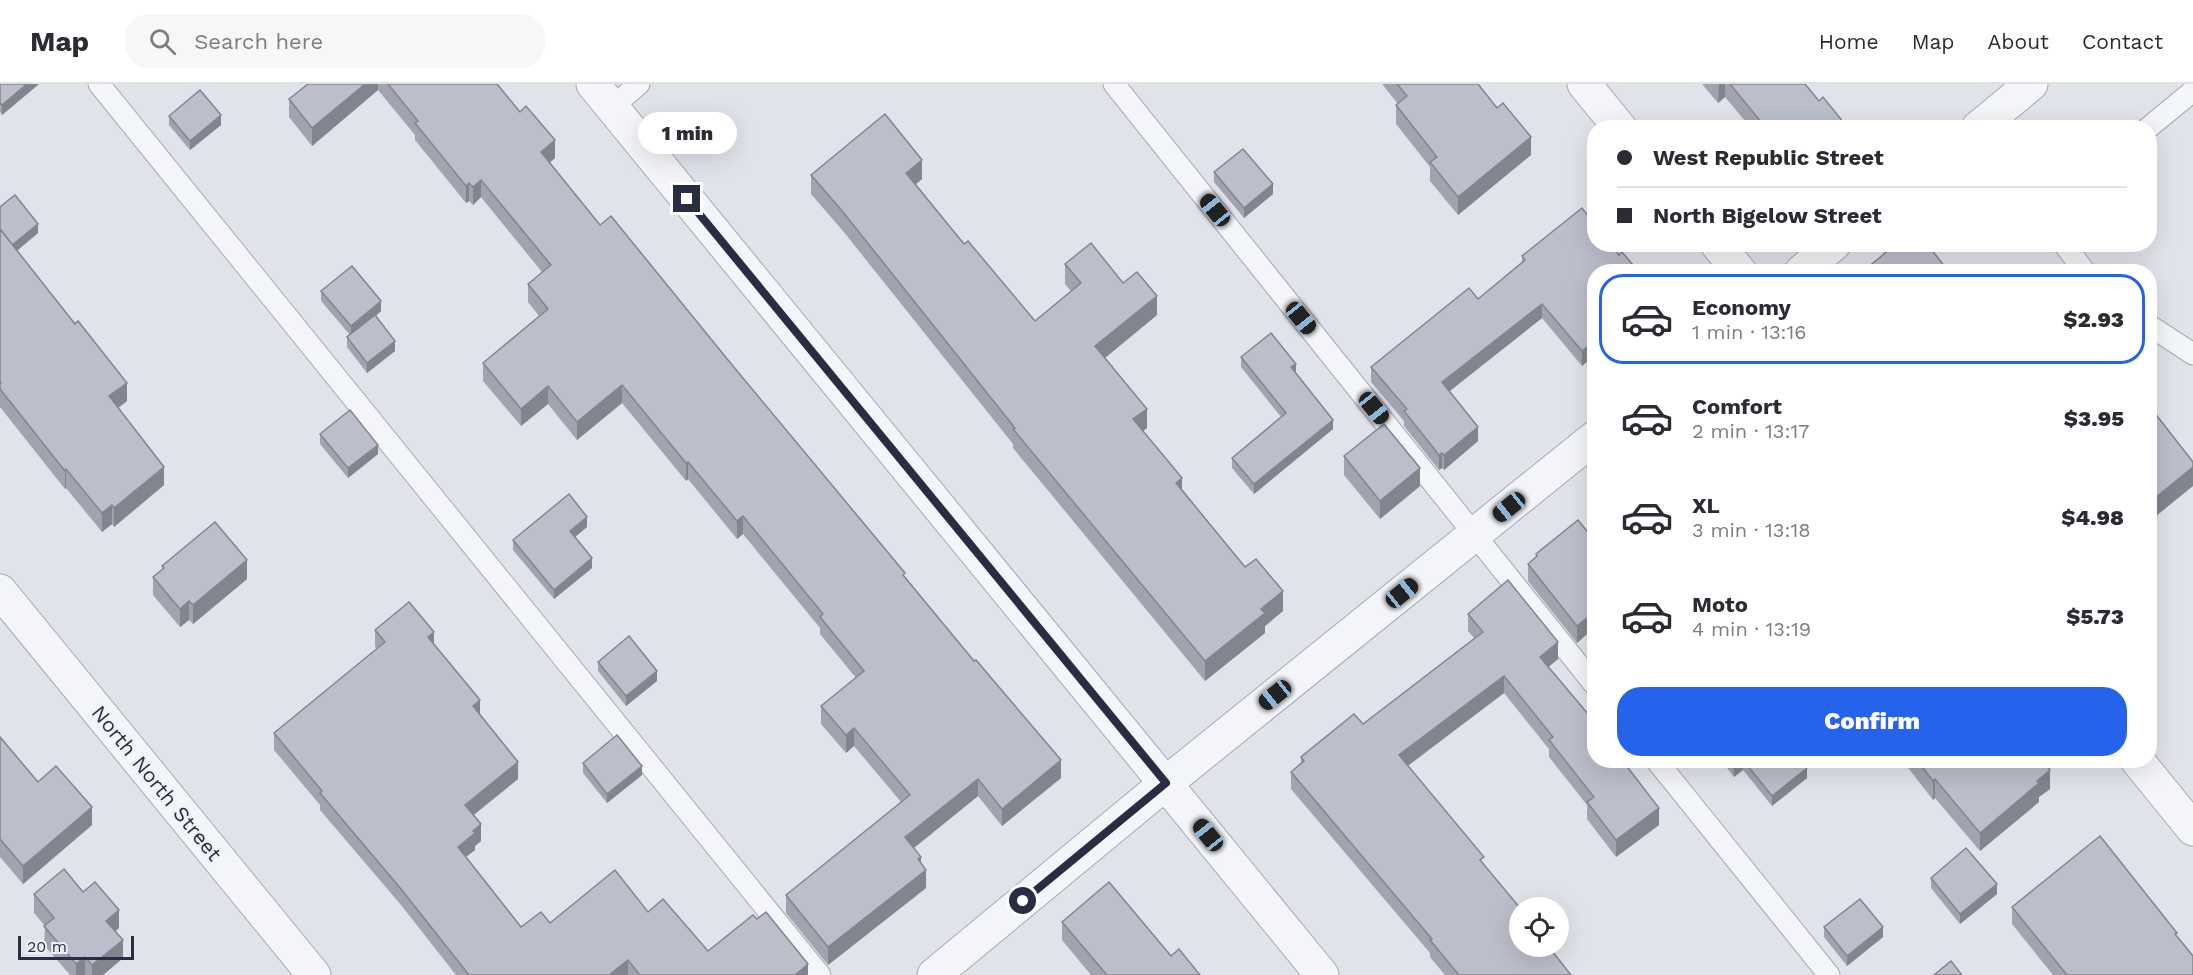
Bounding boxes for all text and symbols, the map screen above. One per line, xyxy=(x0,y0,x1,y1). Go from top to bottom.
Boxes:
search box xyxy=(125,14,545,68)
text: Map xyxy=(30,25,89,58)
icon: search xyxy=(146,25,179,58)
text: Search here xyxy=(194,29,323,54)
text: Home xyxy=(1819,29,1879,54)
text: Map xyxy=(1912,29,1955,54)
text: About xyxy=(1988,29,2049,54)
text: Contact xyxy=(2082,29,2163,54)
callout: 1 min xyxy=(638,112,736,154)
text: 1 min xyxy=(662,121,713,145)
text: West Republic Street xyxy=(1653,145,1884,170)
route end xyxy=(673,185,700,212)
car xyxy=(1197,190,1233,230)
text: North Bigelow Street xyxy=(1653,203,1882,228)
icon: car xyxy=(1620,292,1674,346)
text: Economy xyxy=(1692,295,1791,320)
car xyxy=(1283,298,1319,338)
text: $2.93 xyxy=(2063,307,2124,332)
text: 1 min · 13:16 xyxy=(1692,320,1806,344)
car xyxy=(1356,388,1392,428)
icon: car xyxy=(1620,391,1674,445)
text: Comfort xyxy=(1692,394,1782,419)
text: $3.95 xyxy=(2064,406,2124,431)
text: 2 min · 13:17 xyxy=(1692,419,1809,443)
car xyxy=(1489,489,1529,525)
icon: car xyxy=(1620,490,1674,544)
text: XL xyxy=(1692,493,1720,518)
text: $4.98 xyxy=(2061,505,2124,530)
text: 3 min · 13:18 xyxy=(1692,518,1811,542)
car xyxy=(1382,575,1422,611)
icon: car xyxy=(1620,589,1674,643)
text: Moto xyxy=(1692,592,1748,617)
text: $5.73 xyxy=(2066,604,2124,629)
text: 4 min · 13:19 xyxy=(1692,617,1811,641)
car xyxy=(1255,677,1295,713)
button: Confirm xyxy=(1617,687,2127,756)
street label: North North Street xyxy=(87,700,227,866)
car xyxy=(1190,815,1226,855)
route start xyxy=(1009,887,1036,914)
map controls xyxy=(1509,897,1569,957)
button: locate xyxy=(1509,897,1569,957)
scale bar xyxy=(18,933,134,960)
text: 20 m xyxy=(27,937,67,956)

